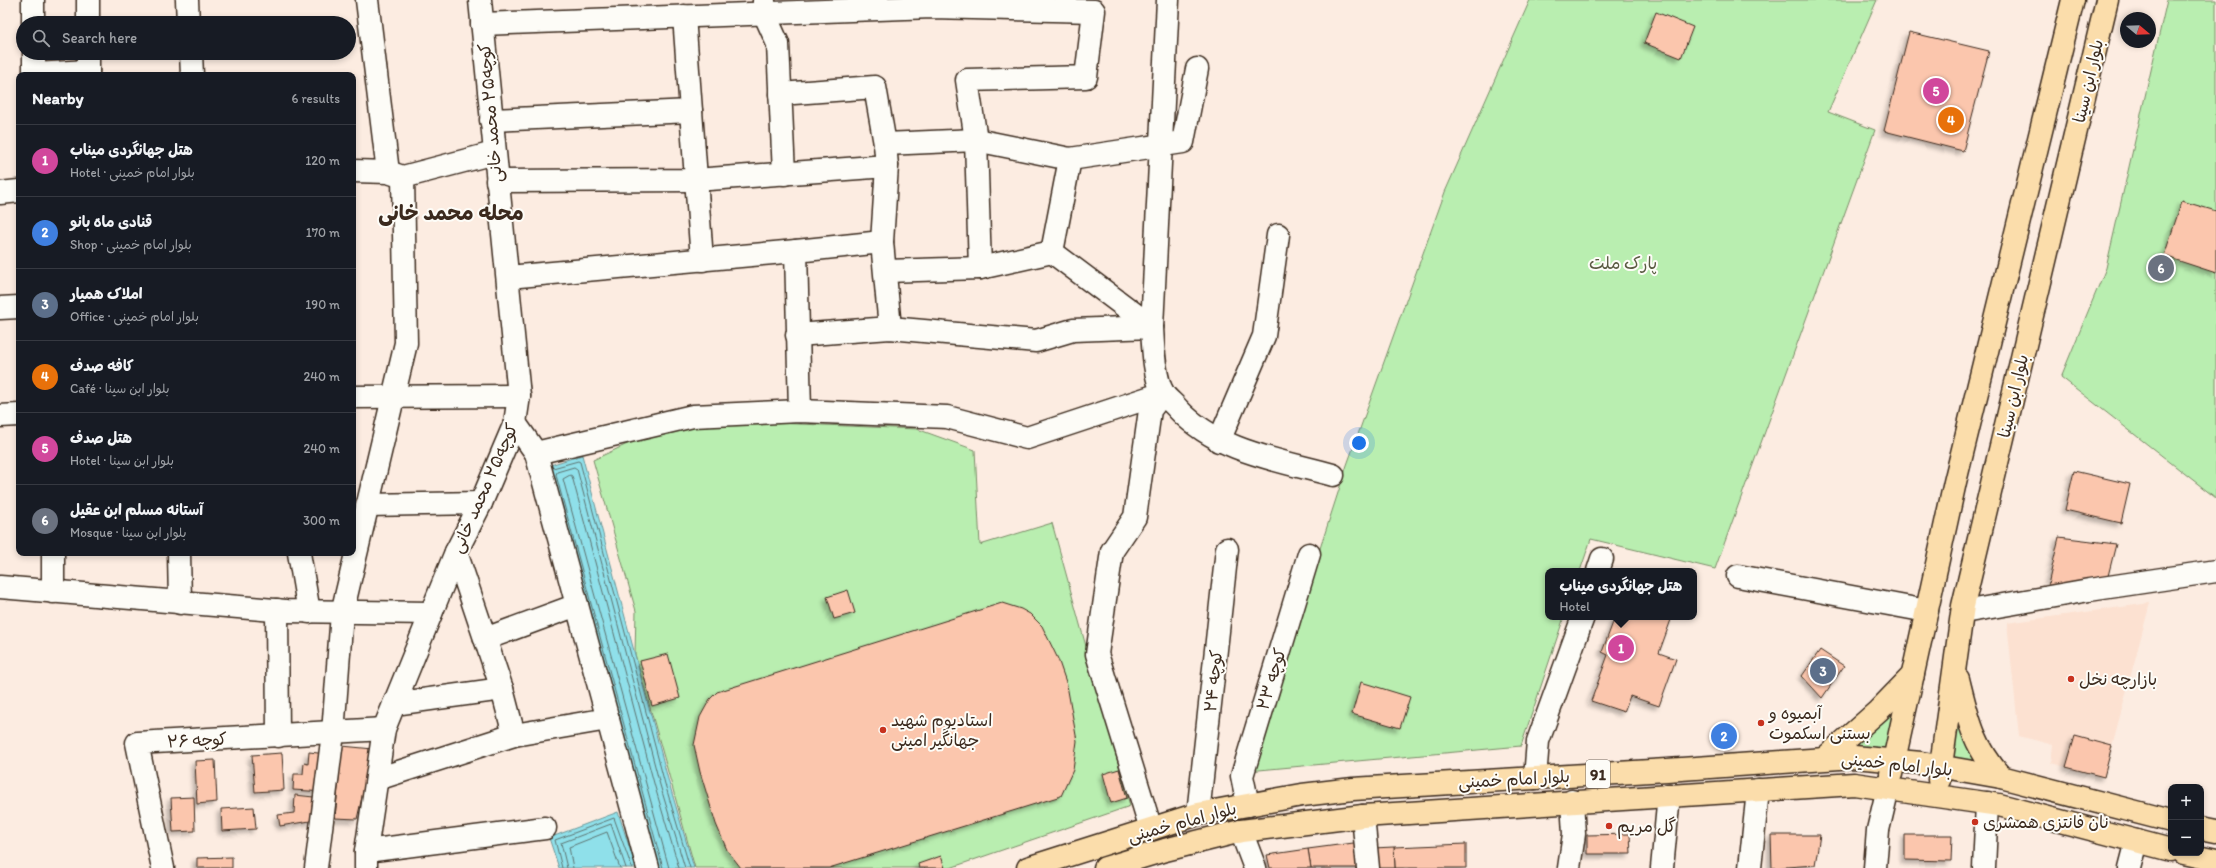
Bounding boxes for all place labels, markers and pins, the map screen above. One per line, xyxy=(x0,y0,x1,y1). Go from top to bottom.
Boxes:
pin: 5 xyxy=(1923,76,1949,106)
pin: 4 xyxy=(1938,105,1964,135)
pin: 6 xyxy=(2148,253,2174,283)
pin: 1 xyxy=(1608,633,1634,663)
pin: 3 xyxy=(1810,656,1836,686)
place label: بازارچه نخل xyxy=(2079,669,2157,690)
marker: بازارچه نخل xyxy=(2066,674,2076,684)
place label: آبمیوه و بستنی اسکموت xyxy=(1767,703,1871,744)
place label: استادیوم شهید جهانگیر امینی xyxy=(891,710,992,751)
marker: آبمیوه و بستنی اسکموت xyxy=(1756,718,1766,728)
pin: 2 xyxy=(1711,721,1737,751)
marker: استادیوم شهید جهانگیر امینی xyxy=(878,725,888,735)
place label: نان فانتزی همشری xyxy=(1983,812,2109,832)
place label: گل مریم xyxy=(1617,816,1676,839)
marker: نان فانتزی همشری xyxy=(1970,817,1980,827)
marker: گل مریم xyxy=(1604,821,1614,831)

